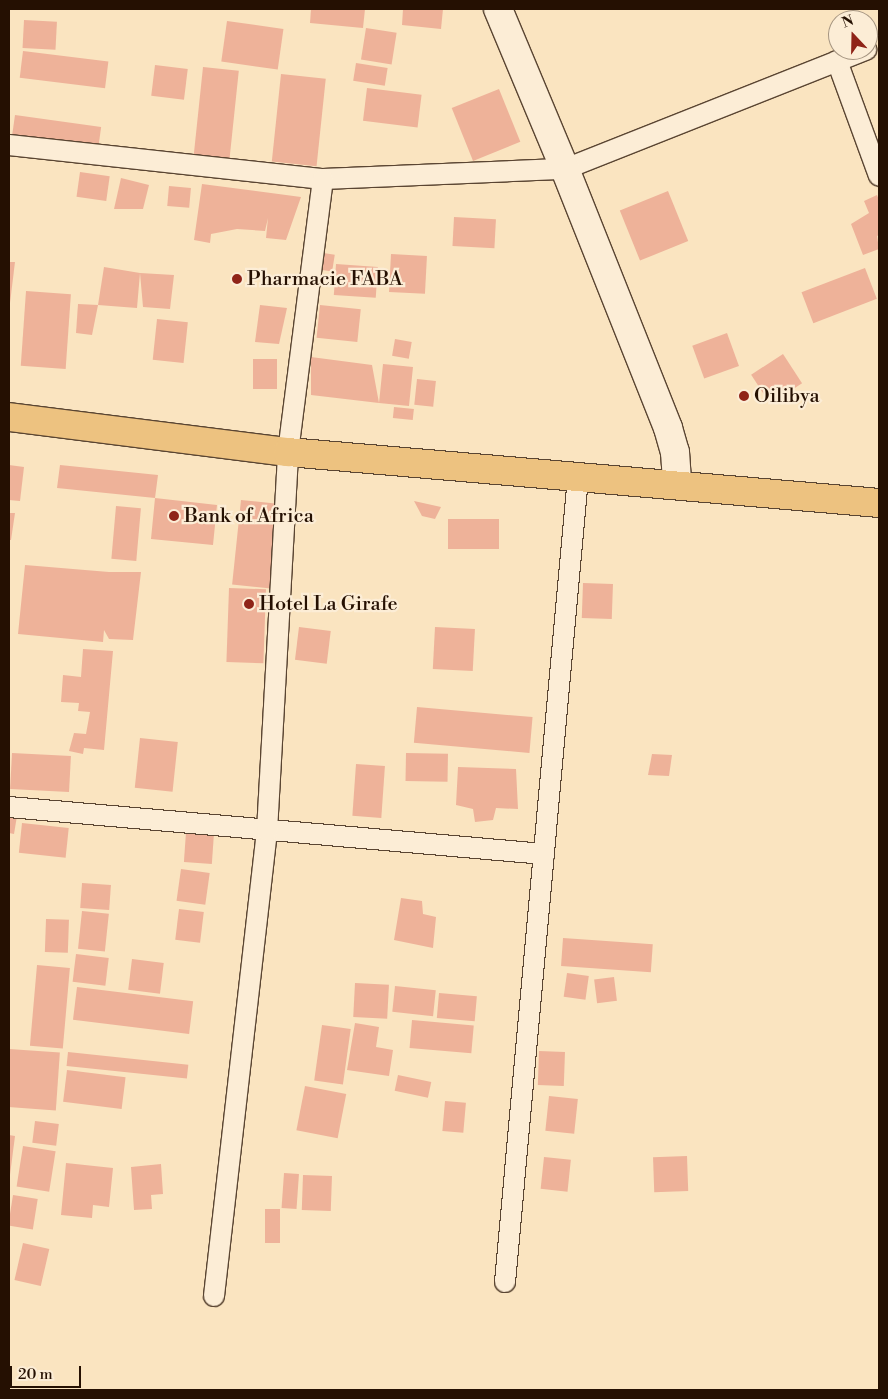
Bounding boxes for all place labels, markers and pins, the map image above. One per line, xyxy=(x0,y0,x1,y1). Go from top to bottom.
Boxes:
place label: Pharmacie FABA xyxy=(247,267,403,291)
marker: Pharmacie FABA xyxy=(231,273,243,285)
place label: Oilibya xyxy=(754,384,820,408)
marker: Oilibya xyxy=(738,390,750,402)
place label: Bank of Africa xyxy=(184,504,314,528)
marker: Bank of Africa xyxy=(168,510,180,522)
place label: Hotel La Girafe xyxy=(259,592,398,616)
marker: Hotel La Girafe xyxy=(243,598,255,610)

